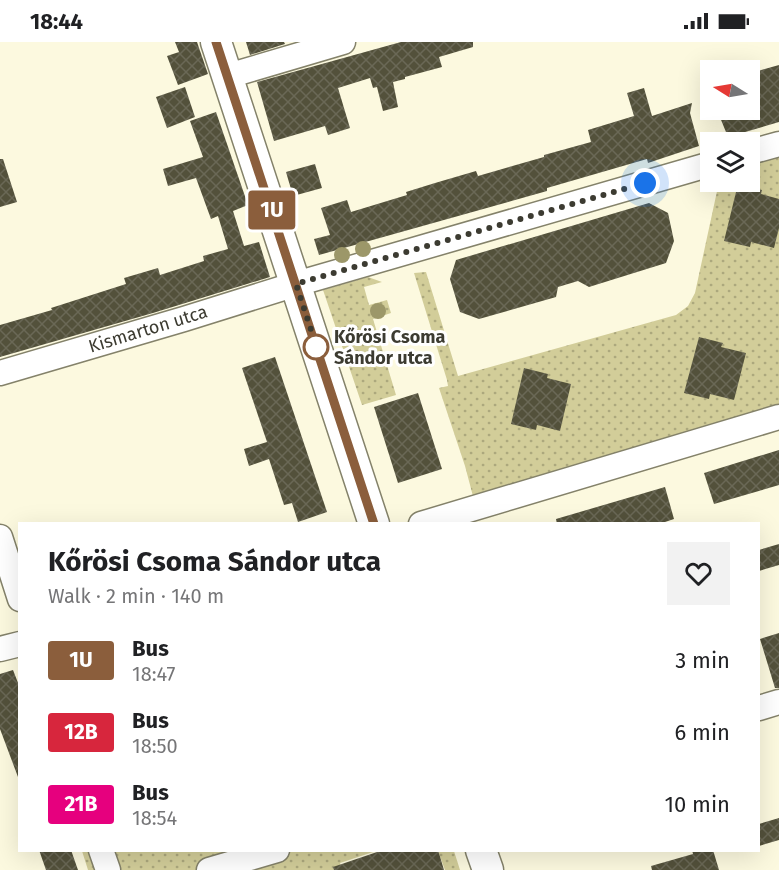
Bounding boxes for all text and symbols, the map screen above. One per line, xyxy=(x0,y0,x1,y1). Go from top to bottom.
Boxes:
text: 18:44 xyxy=(30,8,83,35)
north arrow xyxy=(700,60,760,120)
map controls xyxy=(700,60,760,192)
button: layers xyxy=(700,132,760,192)
your location xyxy=(630,168,660,198)
line badge: 1U xyxy=(245,190,299,230)
text: 1U xyxy=(260,197,284,223)
street label: Kismarton utca xyxy=(86,300,210,358)
place label: Kőrösi Csoma Sándor utca xyxy=(334,326,445,369)
marker: Kőrösi Csoma Sándor utca xyxy=(303,334,329,360)
button: heart xyxy=(667,542,730,605)
text: Kőrösi Csoma Sándor utca xyxy=(48,545,381,578)
text: Walk · 2 min · 140 m xyxy=(48,584,224,608)
text: Bus xyxy=(132,635,169,662)
text: 1U xyxy=(69,647,93,673)
text: 3 min xyxy=(675,647,730,674)
text: 18:47 xyxy=(132,662,175,686)
text: Bus xyxy=(132,707,169,734)
text: 12B xyxy=(64,719,98,745)
text: 6 min xyxy=(674,719,730,746)
text: 18:50 xyxy=(132,734,178,758)
text: Bus xyxy=(132,779,169,806)
text: 21B xyxy=(64,791,98,817)
text: 10 min xyxy=(664,791,730,818)
text: 18:54 xyxy=(132,806,177,830)

